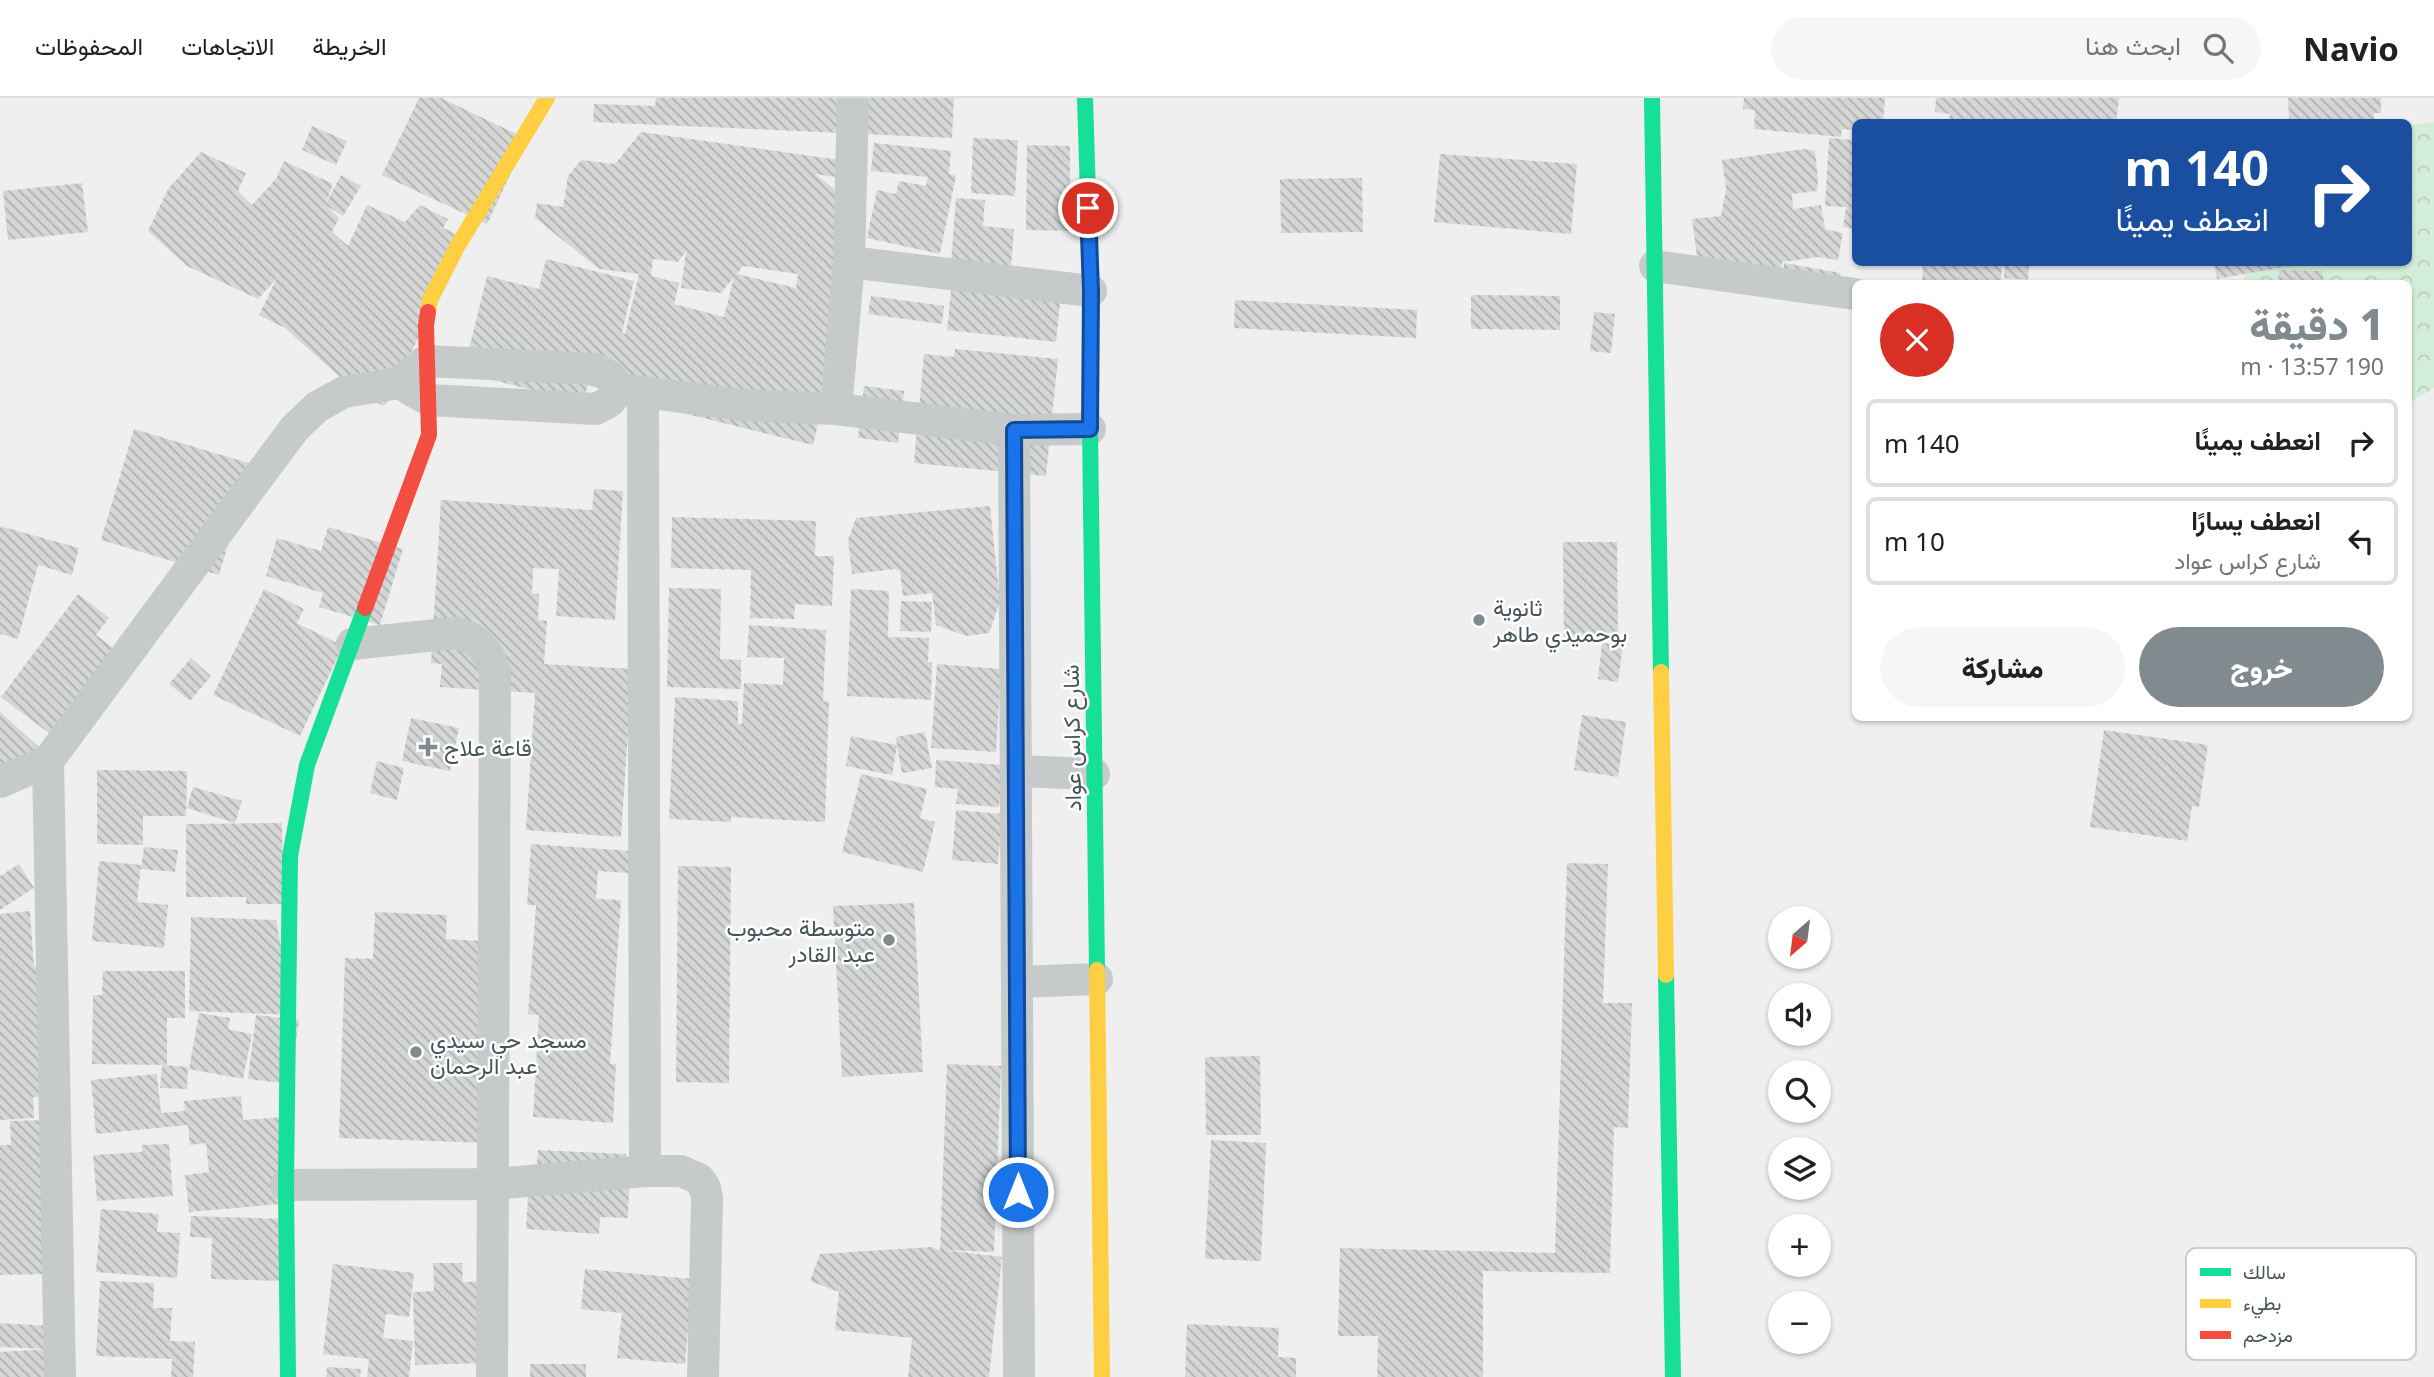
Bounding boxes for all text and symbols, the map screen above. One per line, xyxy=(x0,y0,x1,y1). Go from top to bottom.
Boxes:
search box xyxy=(1771,17,2261,80)
text: Navio xyxy=(2303,26,2399,71)
text: ابحث هنا xyxy=(2085,27,2181,63)
text: المحفوظات xyxy=(35,29,143,62)
text: الاتجاهات xyxy=(181,29,274,62)
text: الخريطة xyxy=(312,29,387,62)
icon: search xyxy=(2199,29,2237,67)
text: 140 m xyxy=(2124,134,2269,200)
icon: right xyxy=(2293,147,2384,238)
pin xyxy=(1058,178,1118,238)
icon: arrive xyxy=(1069,189,1107,227)
text: انعطف يمينًا xyxy=(2115,197,2269,240)
text: 1 دقيقة xyxy=(2249,295,2384,352)
button: close xyxy=(1880,303,1954,377)
text: 190 m · 13:57 xyxy=(2240,350,2384,382)
text: انعطف يمينًا xyxy=(2194,422,2321,458)
icon: right xyxy=(2342,424,2380,462)
text: 140 m xyxy=(1884,425,1960,461)
text: انعطف يسارًا xyxy=(2191,502,2321,538)
icon: left xyxy=(2342,522,2380,560)
text: 10 m xyxy=(1884,523,1945,559)
text: شارع كراس عواد xyxy=(2174,544,2321,576)
place label: ثانوية بوحميدي طاهر xyxy=(1492,591,1627,653)
marker: ثانوية بوحميدي طاهر xyxy=(1471,612,1487,628)
button: مشاركة xyxy=(1880,627,2125,707)
button: خروج xyxy=(2139,627,2384,707)
street label: شارع كراس عواد xyxy=(1054,664,1089,812)
place label: قاعة علاج xyxy=(444,731,532,764)
marker: قاعة علاج xyxy=(418,737,438,757)
north arrow xyxy=(1768,906,1830,970)
map controls xyxy=(1768,906,1831,1354)
place label: متوسطة محبوب عبد القادر xyxy=(726,911,875,969)
marker: متوسطة محبوب عبد القادر xyxy=(881,932,897,948)
button: sound xyxy=(1768,983,1831,1046)
place label: مسجد حي سيدي عبد الرحمان xyxy=(430,1023,587,1081)
marker: مسجد حي سيدي عبد الرحمان xyxy=(408,1044,424,1060)
button: search xyxy=(1768,1060,1831,1123)
button: layers xyxy=(1768,1137,1831,1200)
position arrow xyxy=(981,1155,1055,1229)
button: + xyxy=(1768,1214,1831,1277)
legend xyxy=(2186,1248,2416,1360)
text: سالك xyxy=(2243,1259,2286,1285)
text: بطيء xyxy=(2243,1290,2281,1319)
button: − xyxy=(1768,1291,1831,1354)
text: مزدحم xyxy=(2243,1322,2293,1348)

